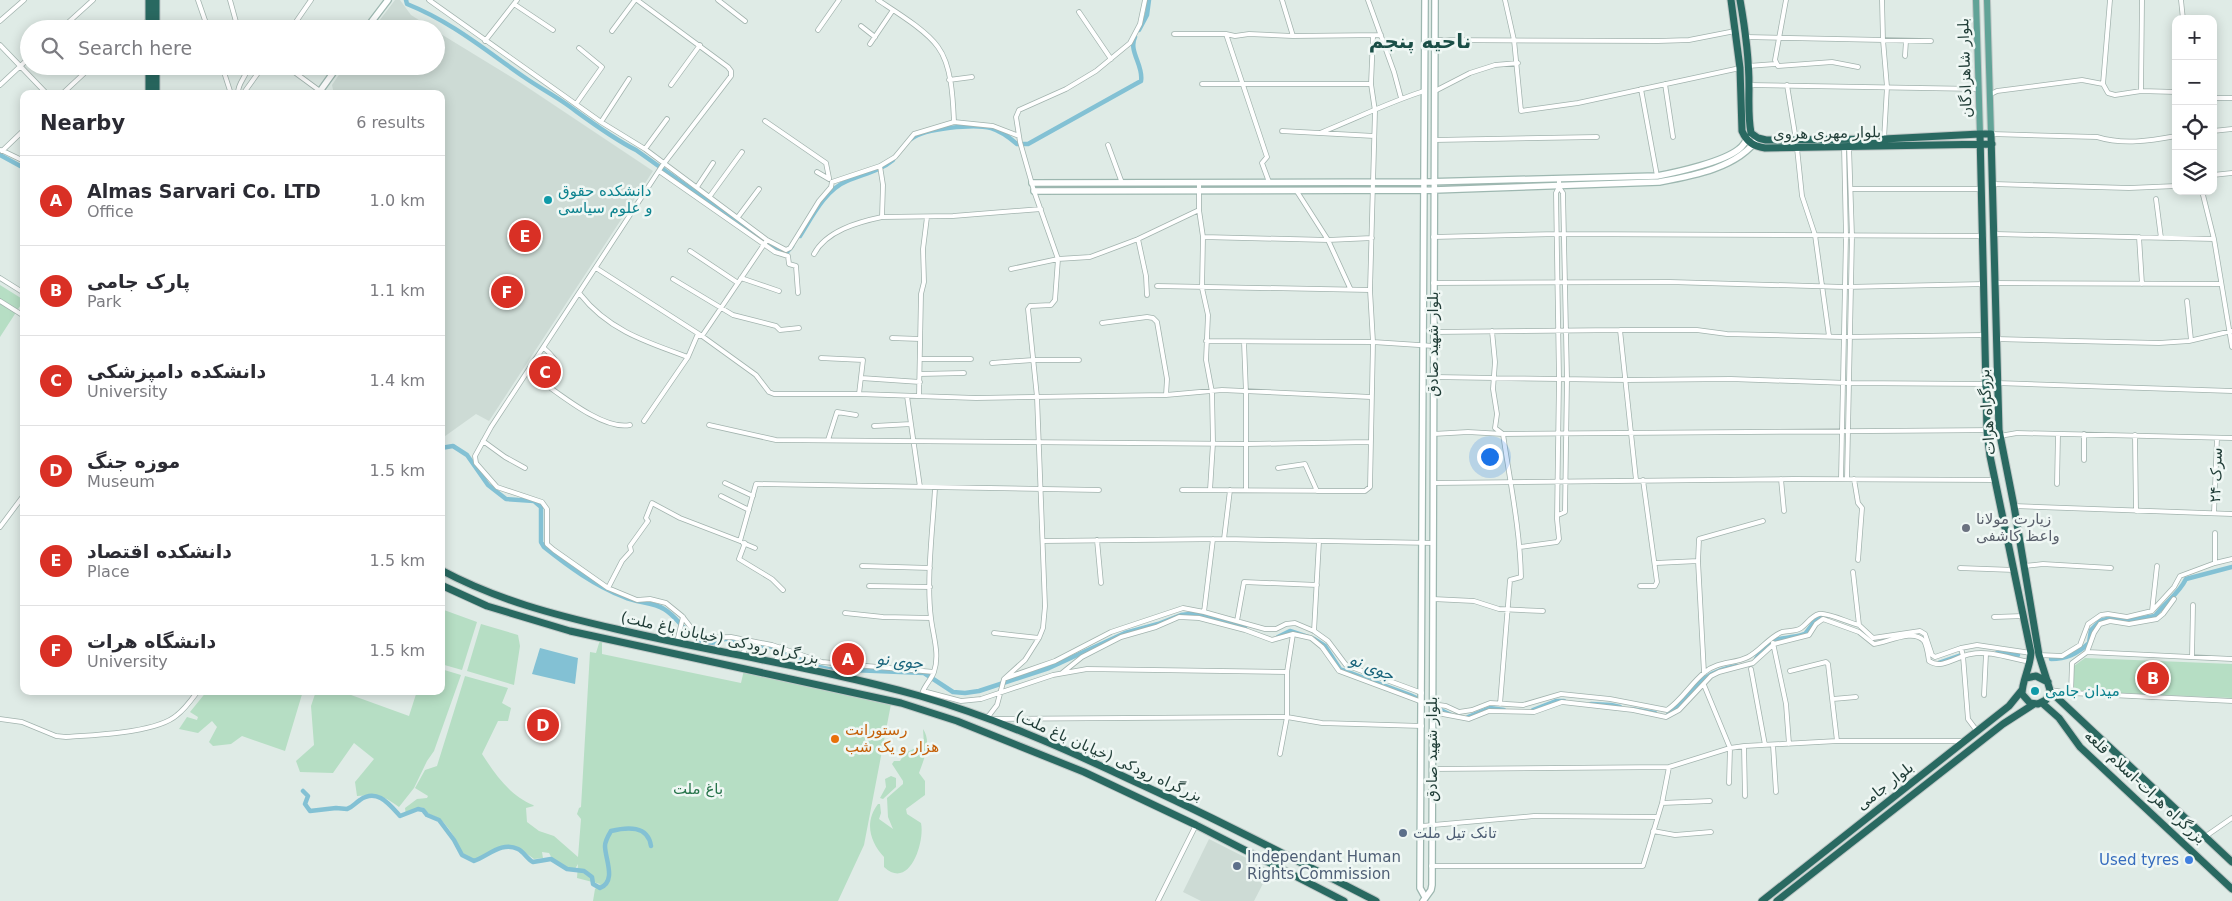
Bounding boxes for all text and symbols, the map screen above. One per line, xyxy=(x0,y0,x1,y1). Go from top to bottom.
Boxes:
map controls xyxy=(2172,15,2217,195)
button: + xyxy=(2172,15,2217,60)
street label: بلوار شاهزادگان xyxy=(1954,18,1976,118)
search box xyxy=(20,20,445,75)
district label: ناحیه پنجم xyxy=(1369,29,1471,54)
icon: search xyxy=(38,34,66,62)
text: Search here xyxy=(78,37,192,59)
button: − xyxy=(2172,60,2217,105)
button: locate xyxy=(2172,105,2217,150)
text: Nearby xyxy=(40,111,125,135)
text: 6 results xyxy=(356,113,425,132)
street label: بلوار مهری هروی xyxy=(1773,123,1881,143)
button: layers xyxy=(2172,150,2217,195)
text: Almas Sarvari Co. LTD xyxy=(87,180,321,202)
place label: دانشکده حقوق و علوم سیاسی xyxy=(558,182,652,217)
text: A xyxy=(50,191,62,210)
text: 1.0 km xyxy=(370,191,425,210)
marker: دانشکده حقوق و علوم سیاسی xyxy=(542,194,554,206)
text: Office xyxy=(87,202,134,221)
pin: E xyxy=(509,217,541,255)
text: پارک جامی xyxy=(87,270,190,292)
pin: F xyxy=(491,273,523,311)
text: B xyxy=(50,281,62,300)
text: 1.1 km xyxy=(370,281,425,300)
street label: بلوار شهید صادق xyxy=(1424,291,1442,397)
text: Park xyxy=(87,292,122,311)
pin: C xyxy=(529,353,561,391)
text: دانشکده دامپزشکی xyxy=(87,360,266,382)
street label: بزرگراه هرات xyxy=(1975,368,1999,456)
text: C xyxy=(50,371,62,390)
text: 1.4 km xyxy=(370,371,425,390)
text: University xyxy=(87,382,168,401)
your location xyxy=(1477,444,1503,470)
street label: سرک ۲۴ xyxy=(2206,447,2226,503)
text: موزه جنگ xyxy=(87,450,180,472)
text: D xyxy=(49,461,63,480)
text: 1.5 km xyxy=(370,461,425,480)
text: Museum xyxy=(87,472,155,491)
place label: زیارت مولانا واعظ کاشفی xyxy=(1976,510,2060,545)
marker: زیارت مولانا واعظ کاشفی xyxy=(1960,522,1972,534)
text: دانشکده اقتصاد xyxy=(87,540,232,562)
text: E xyxy=(51,551,61,570)
text: 1.5 km xyxy=(370,551,425,570)
text: Place xyxy=(87,562,130,581)
street label: بزرگراه رودکی (خیابان باغ ملت) xyxy=(619,608,821,668)
text: دانشگاه هرات xyxy=(87,630,216,652)
pin: A xyxy=(832,640,864,678)
text: F xyxy=(51,641,61,660)
text: 1.5 km xyxy=(370,641,425,660)
water label: جوی نو xyxy=(876,649,925,674)
water label: جوی نو xyxy=(1347,650,1398,686)
text: University xyxy=(87,652,168,671)
pin: B xyxy=(2137,659,2169,697)
place label: میدان جامی xyxy=(2045,682,2120,700)
marker: میدان جامی xyxy=(2029,685,2041,697)
street label: بلوار شهید صادق xyxy=(1423,696,1441,802)
pin: D xyxy=(527,706,559,744)
street label: بزرگراه رودکی (خیابان باغ ملت) xyxy=(1013,707,1205,805)
place label: رستورانت هزار و یک شب xyxy=(845,721,939,756)
street label: بزرگراه هرات-اسلام قلعه xyxy=(2081,726,2209,848)
marker: رستورانت هزار و یک شب xyxy=(829,733,841,745)
street label: بلوار جامی xyxy=(1853,758,1917,814)
park label: باغ ملت xyxy=(673,780,723,798)
place label: تانک تیل ملت xyxy=(1413,824,1497,842)
marker: تانک تیل ملت xyxy=(1397,827,1409,839)
place label: Independant Human Rights Commission xyxy=(1247,848,1401,883)
place label: Used tyres xyxy=(2099,851,2179,869)
marker: Used tyres xyxy=(2183,854,2195,866)
marker: Independant Human Rights Commission xyxy=(1231,860,1243,872)

